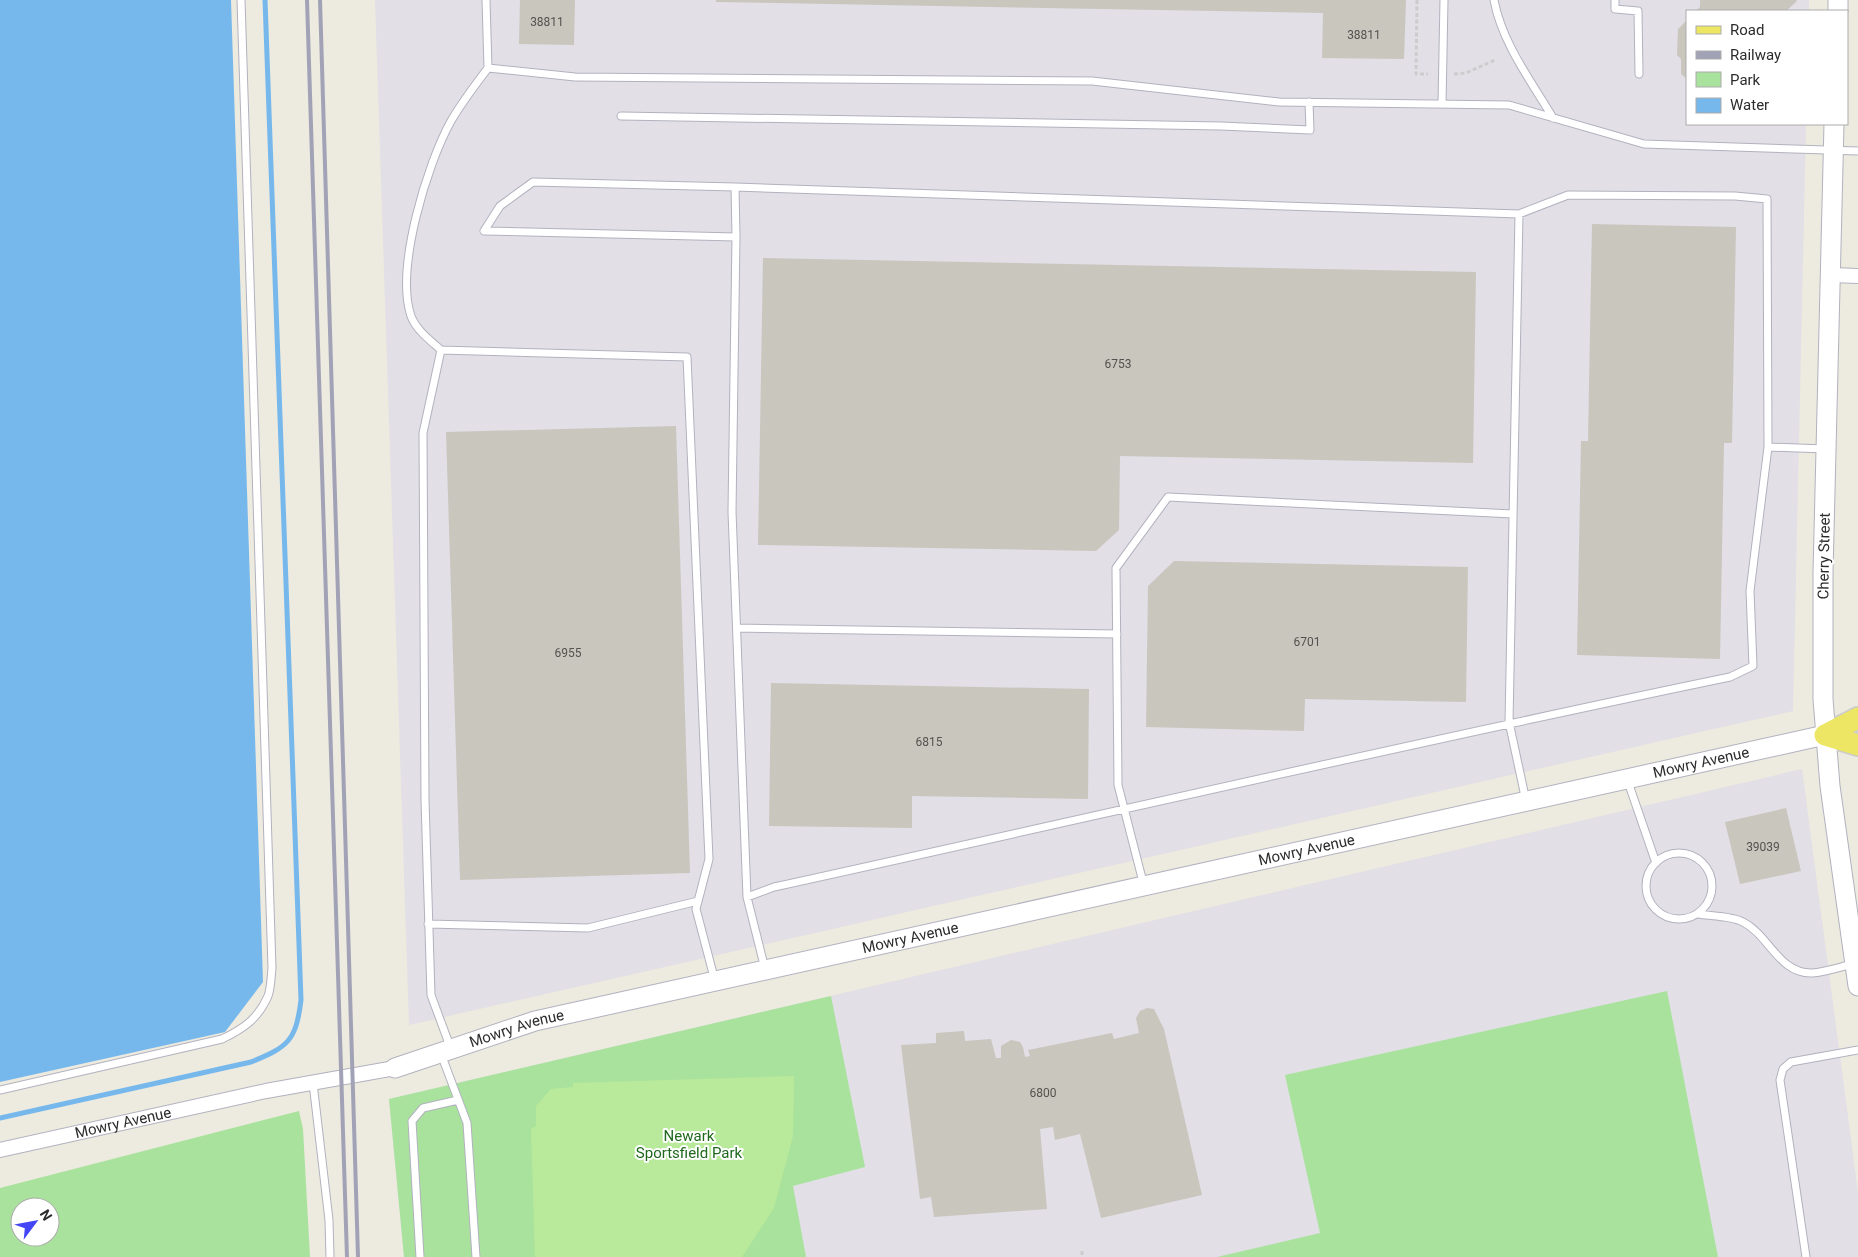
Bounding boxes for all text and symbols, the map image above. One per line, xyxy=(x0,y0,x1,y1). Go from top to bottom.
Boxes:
legend xyxy=(1686,10,1848,125)
house number: 38811 xyxy=(530,15,564,29)
text: Road xyxy=(1730,21,1764,39)
house number: 38811 xyxy=(1347,28,1381,42)
text: Railway xyxy=(1730,46,1781,64)
text: Park xyxy=(1730,71,1761,89)
text: Water xyxy=(1730,96,1769,114)
house number: 6753 xyxy=(1105,357,1131,371)
street label: Cherry Street xyxy=(1814,512,1834,599)
house number: 6701 xyxy=(1294,635,1320,649)
house number: 6955 xyxy=(555,646,582,660)
house number: 6815 xyxy=(916,735,943,749)
street label: Mowry Avenue xyxy=(1651,743,1751,782)
street label: Mowry Avenue xyxy=(1257,831,1356,869)
house number: 39039 xyxy=(1746,840,1780,854)
street label: Mowry Avenue xyxy=(860,918,960,957)
street label: Mowry Avenue xyxy=(467,1006,566,1051)
house number: 6800 xyxy=(1030,1086,1057,1100)
street label: Mowry Avenue xyxy=(73,1103,173,1142)
park label: Newark Sportsfield Park xyxy=(636,1127,743,1162)
north arrow xyxy=(10,1197,60,1247)
text: N xyxy=(37,1207,55,1224)

